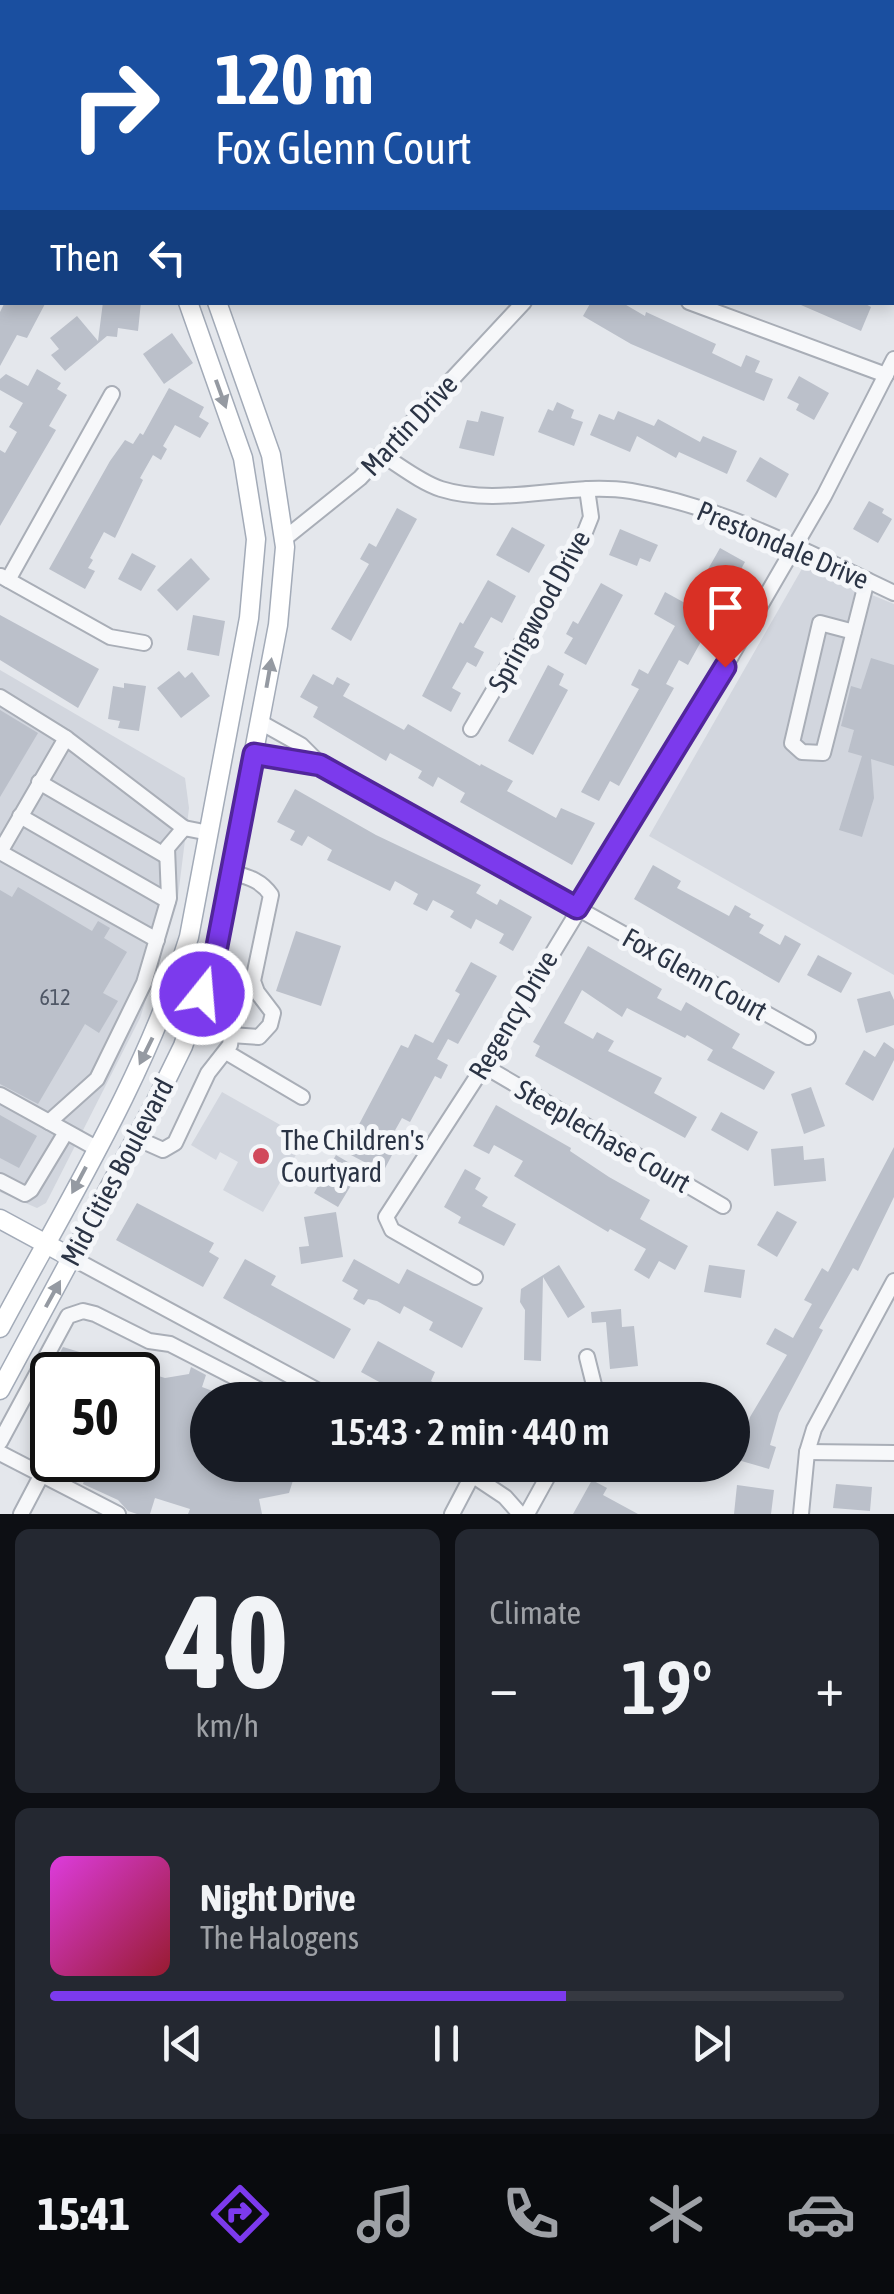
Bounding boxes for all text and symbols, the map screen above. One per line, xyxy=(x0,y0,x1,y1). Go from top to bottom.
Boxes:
text: 120 m xyxy=(215,39,374,119)
icon: right xyxy=(50,40,180,170)
text: Fox Glenn Court xyxy=(215,122,472,174)
icon: left xyxy=(140,230,195,285)
text: Then xyxy=(50,236,120,279)
street label: Martin Drive xyxy=(354,368,464,482)
one-way arrow xyxy=(214,380,229,410)
street label: Prestondale Drive xyxy=(692,494,874,596)
street label: Springwood Drive xyxy=(481,525,597,697)
pin xyxy=(683,565,768,668)
icon: arrive xyxy=(698,580,753,635)
one-way arrow xyxy=(262,657,278,688)
street label: Fox Glenn Court xyxy=(617,921,773,1027)
position arrow xyxy=(150,942,254,1046)
street label: Regency Drive xyxy=(462,945,564,1085)
house number: 612 xyxy=(39,984,71,1010)
one-way arrow xyxy=(138,1037,155,1066)
street label: Mid Cities Boulevard xyxy=(54,1073,180,1271)
street label: Steeplechase Court xyxy=(510,1073,696,1199)
place label: The Children's Courtyard xyxy=(281,1124,424,1188)
marker: The Children's Courtyard xyxy=(250,1145,272,1167)
one-way arrow xyxy=(71,1166,88,1195)
one-way arrow xyxy=(43,1280,61,1308)
speed limit sign: 50 xyxy=(30,1352,160,1482)
text: 15:43 · 2 min · 440 m xyxy=(330,1410,610,1453)
text: 40 xyxy=(166,1567,288,1716)
text: Climate xyxy=(490,1594,581,1631)
text: 19° xyxy=(621,1644,712,1730)
text: − xyxy=(490,1655,518,1718)
text: + xyxy=(815,1655,844,1718)
text: km/h xyxy=(196,1707,259,1744)
text: Night Drive xyxy=(200,1876,356,1919)
text: The Halogens xyxy=(200,1919,359,1956)
icon: previous xyxy=(155,2016,210,2071)
icon: pause xyxy=(419,2016,474,2071)
icon: next xyxy=(684,2016,739,2071)
icon: directions xyxy=(205,2179,275,2249)
icon: music xyxy=(351,2179,421,2249)
icon: phone xyxy=(496,2179,566,2249)
icon: climate xyxy=(641,2179,711,2249)
icon: car xyxy=(786,2179,856,2249)
text: 15:41 xyxy=(38,2188,130,2240)

